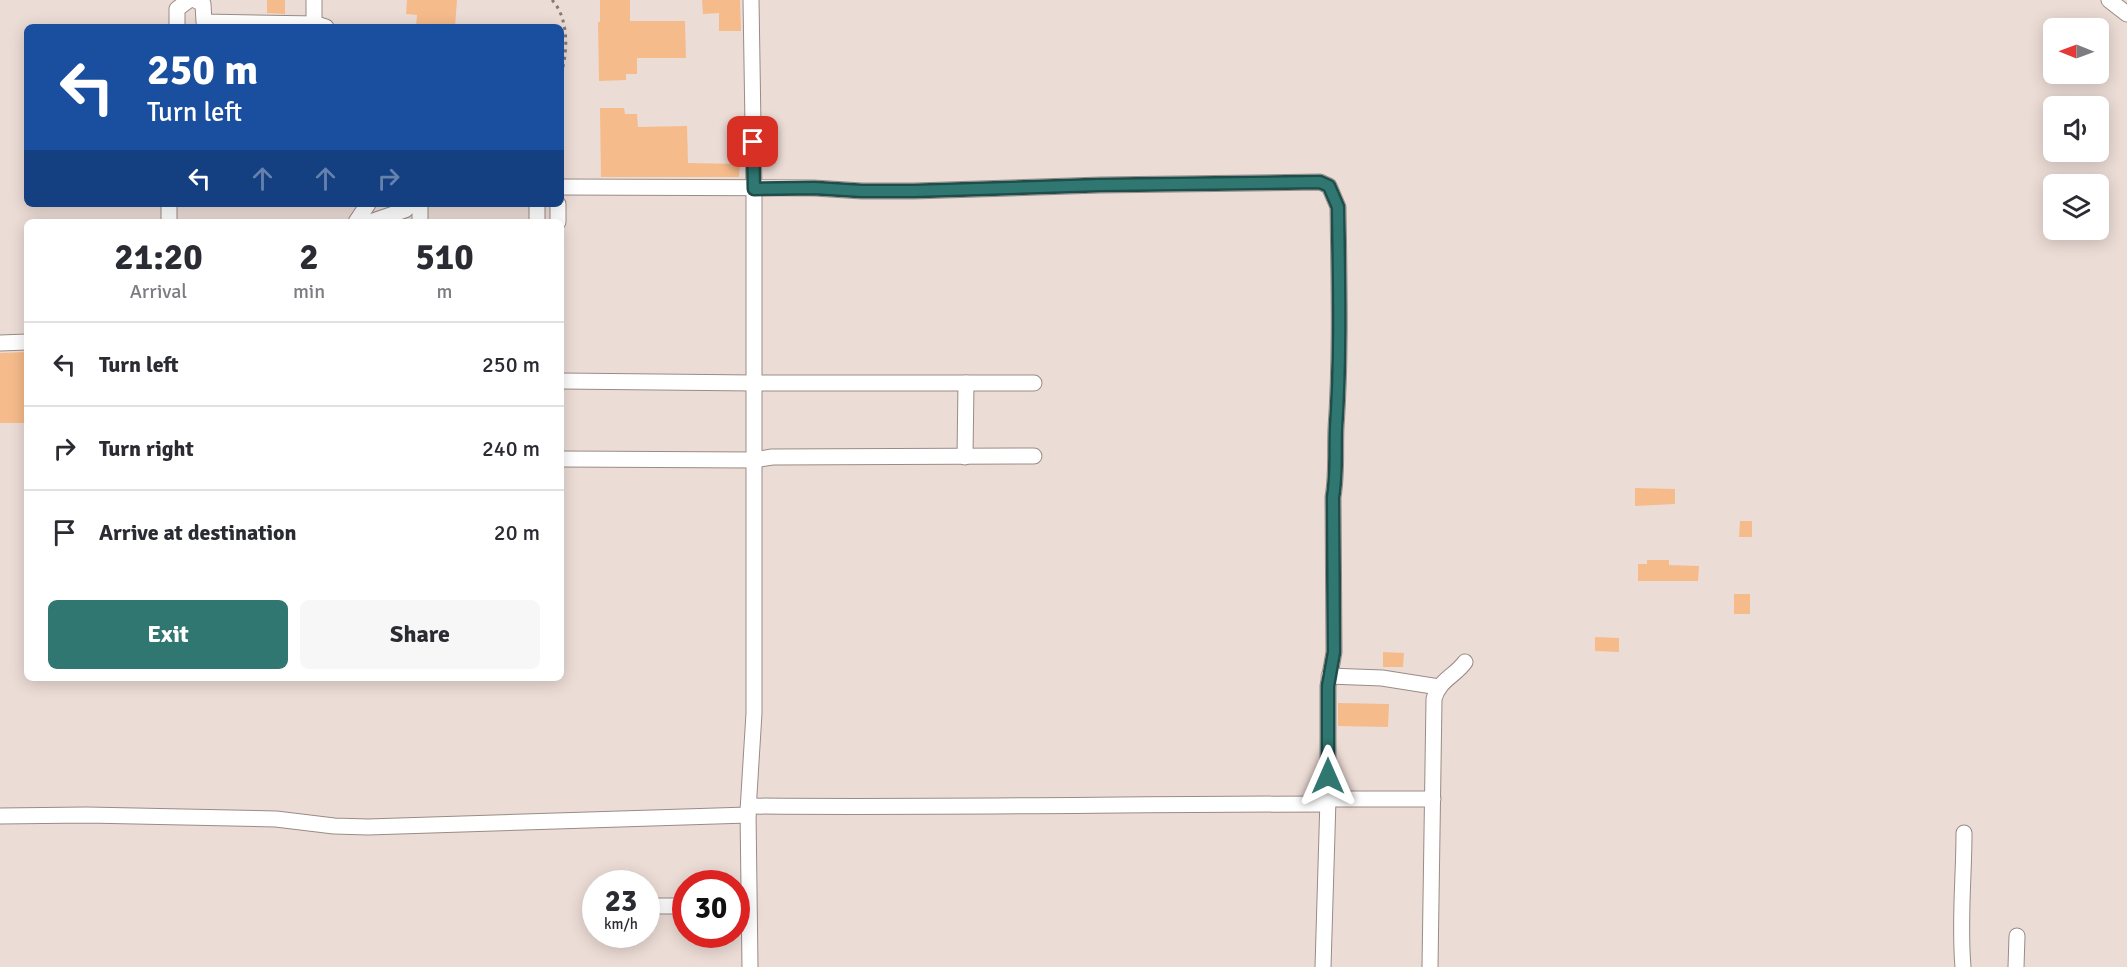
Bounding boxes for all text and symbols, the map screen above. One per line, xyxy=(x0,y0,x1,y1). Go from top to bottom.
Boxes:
north arrow xyxy=(2043,18,2109,84)
map controls xyxy=(2043,18,2109,240)
text: 250 m xyxy=(147,45,258,96)
icon: left xyxy=(48,48,126,126)
text: Turn left xyxy=(147,96,242,129)
button: sound xyxy=(2043,96,2109,162)
pin xyxy=(727,116,778,167)
icon: arrive xyxy=(736,125,769,158)
icon: left xyxy=(183,162,216,195)
icon: ahead xyxy=(246,162,279,195)
icon: ahead xyxy=(309,162,342,195)
icon: right xyxy=(372,162,405,195)
button: layers xyxy=(2043,174,2109,240)
text: 21:20 xyxy=(114,235,203,280)
text: 2 xyxy=(299,235,319,280)
text: 510 xyxy=(415,235,474,280)
text: Arrival xyxy=(130,279,187,304)
text: min xyxy=(293,279,325,304)
text: m xyxy=(437,279,453,304)
icon: left xyxy=(48,348,81,381)
text: Turn left xyxy=(99,351,179,378)
text: 250 m xyxy=(482,351,540,378)
icon: right xyxy=(48,432,81,465)
text: Turn right xyxy=(99,435,194,462)
text: 240 m xyxy=(482,435,540,462)
icon: arrive xyxy=(48,516,81,549)
text: Arrive at destination xyxy=(99,519,296,546)
text: 20 m xyxy=(494,519,540,546)
button: Exit xyxy=(48,600,288,669)
button: Share xyxy=(300,600,540,669)
position arrow xyxy=(1296,744,1360,808)
speed limit sign: 30 xyxy=(672,870,750,948)
text: 23 xyxy=(605,883,637,920)
text: km/h xyxy=(604,915,638,933)

